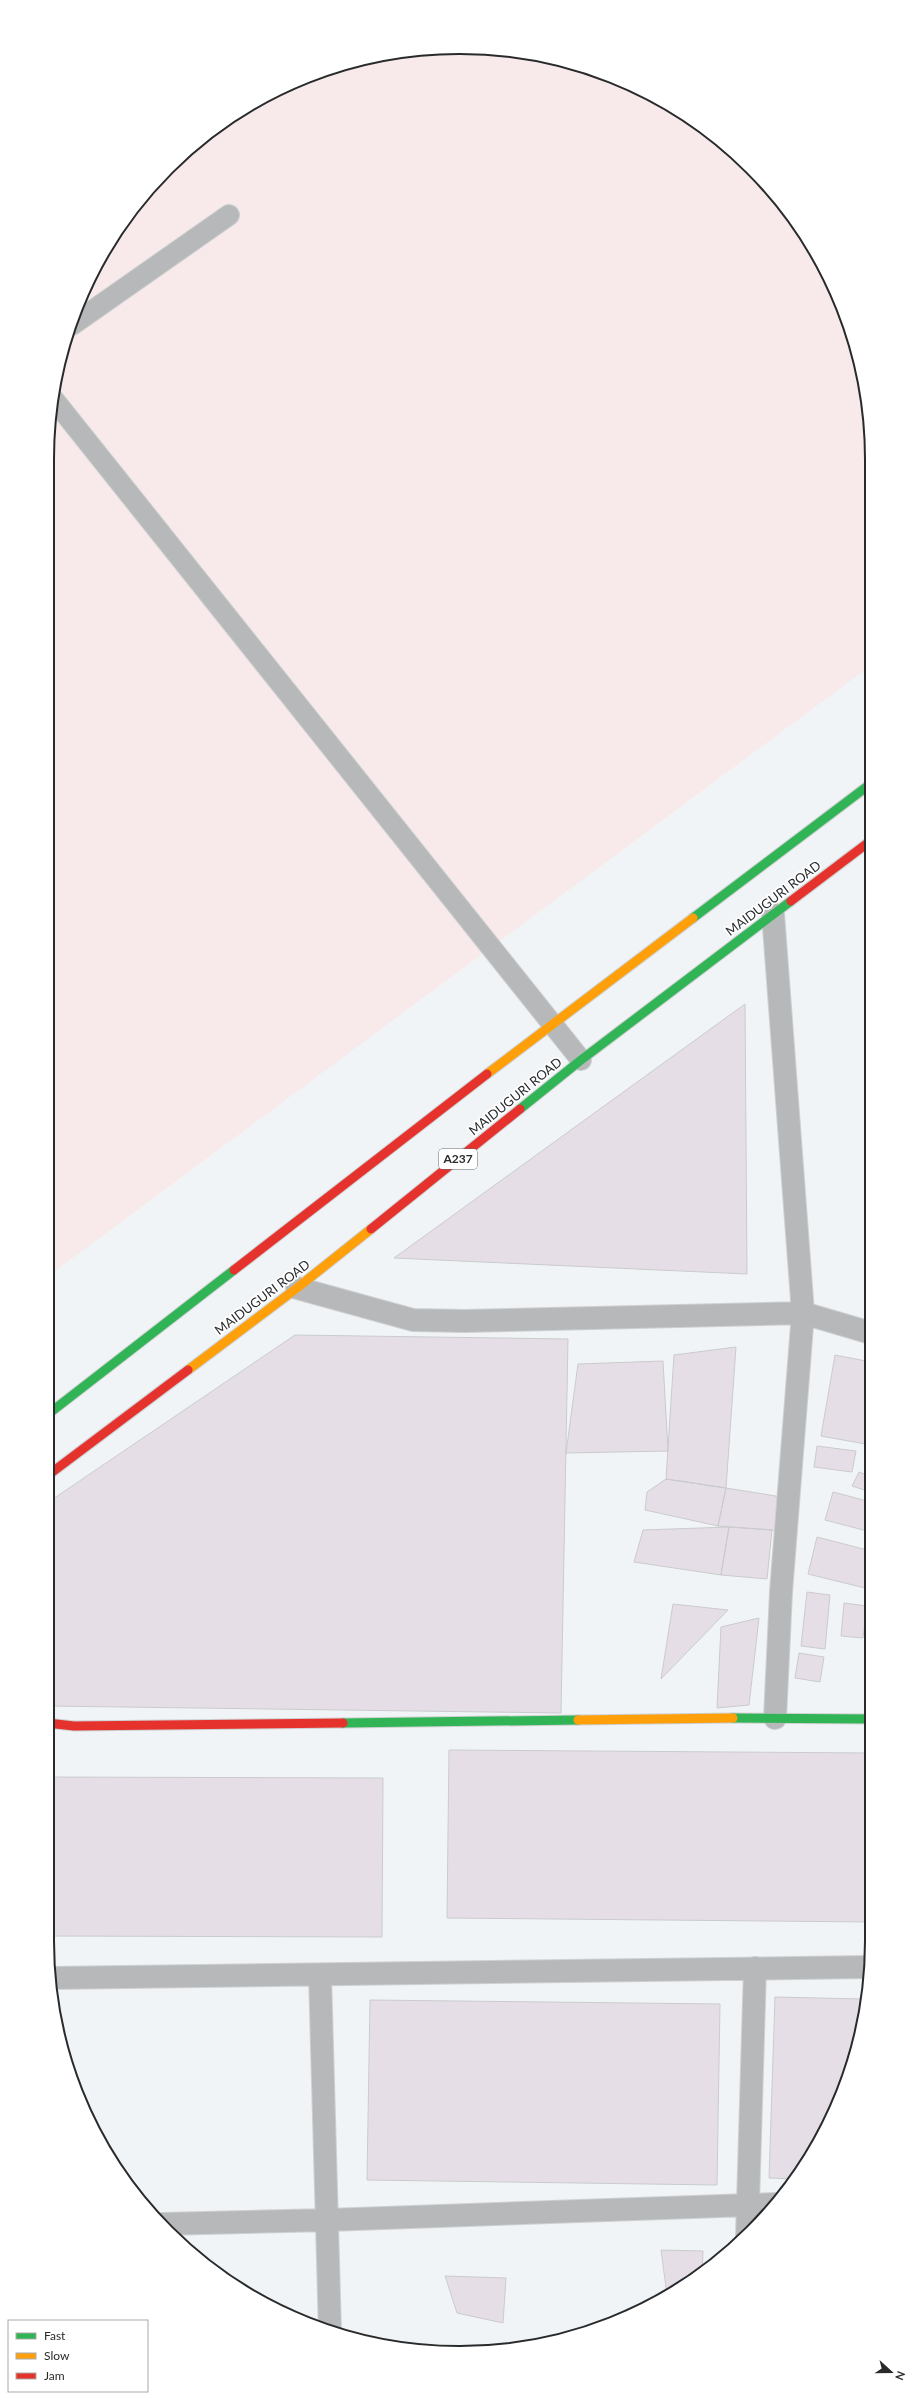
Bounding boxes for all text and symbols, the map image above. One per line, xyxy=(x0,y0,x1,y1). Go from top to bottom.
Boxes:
street label: MAIDUGURI ROAD xyxy=(722,857,824,939)
street label: MAIDUGURI ROAD xyxy=(465,1054,565,1138)
road number: A237 xyxy=(439,1149,477,1169)
street label: MAIDUGURI ROAD xyxy=(211,1256,313,1338)
legend xyxy=(8,2320,148,2392)
text: Fast xyxy=(44,2328,66,2343)
text: Slow xyxy=(44,2348,70,2363)
north arrow xyxy=(871,2352,911,2392)
text: Jam xyxy=(44,2368,65,2383)
text: N xyxy=(893,2369,908,2382)

